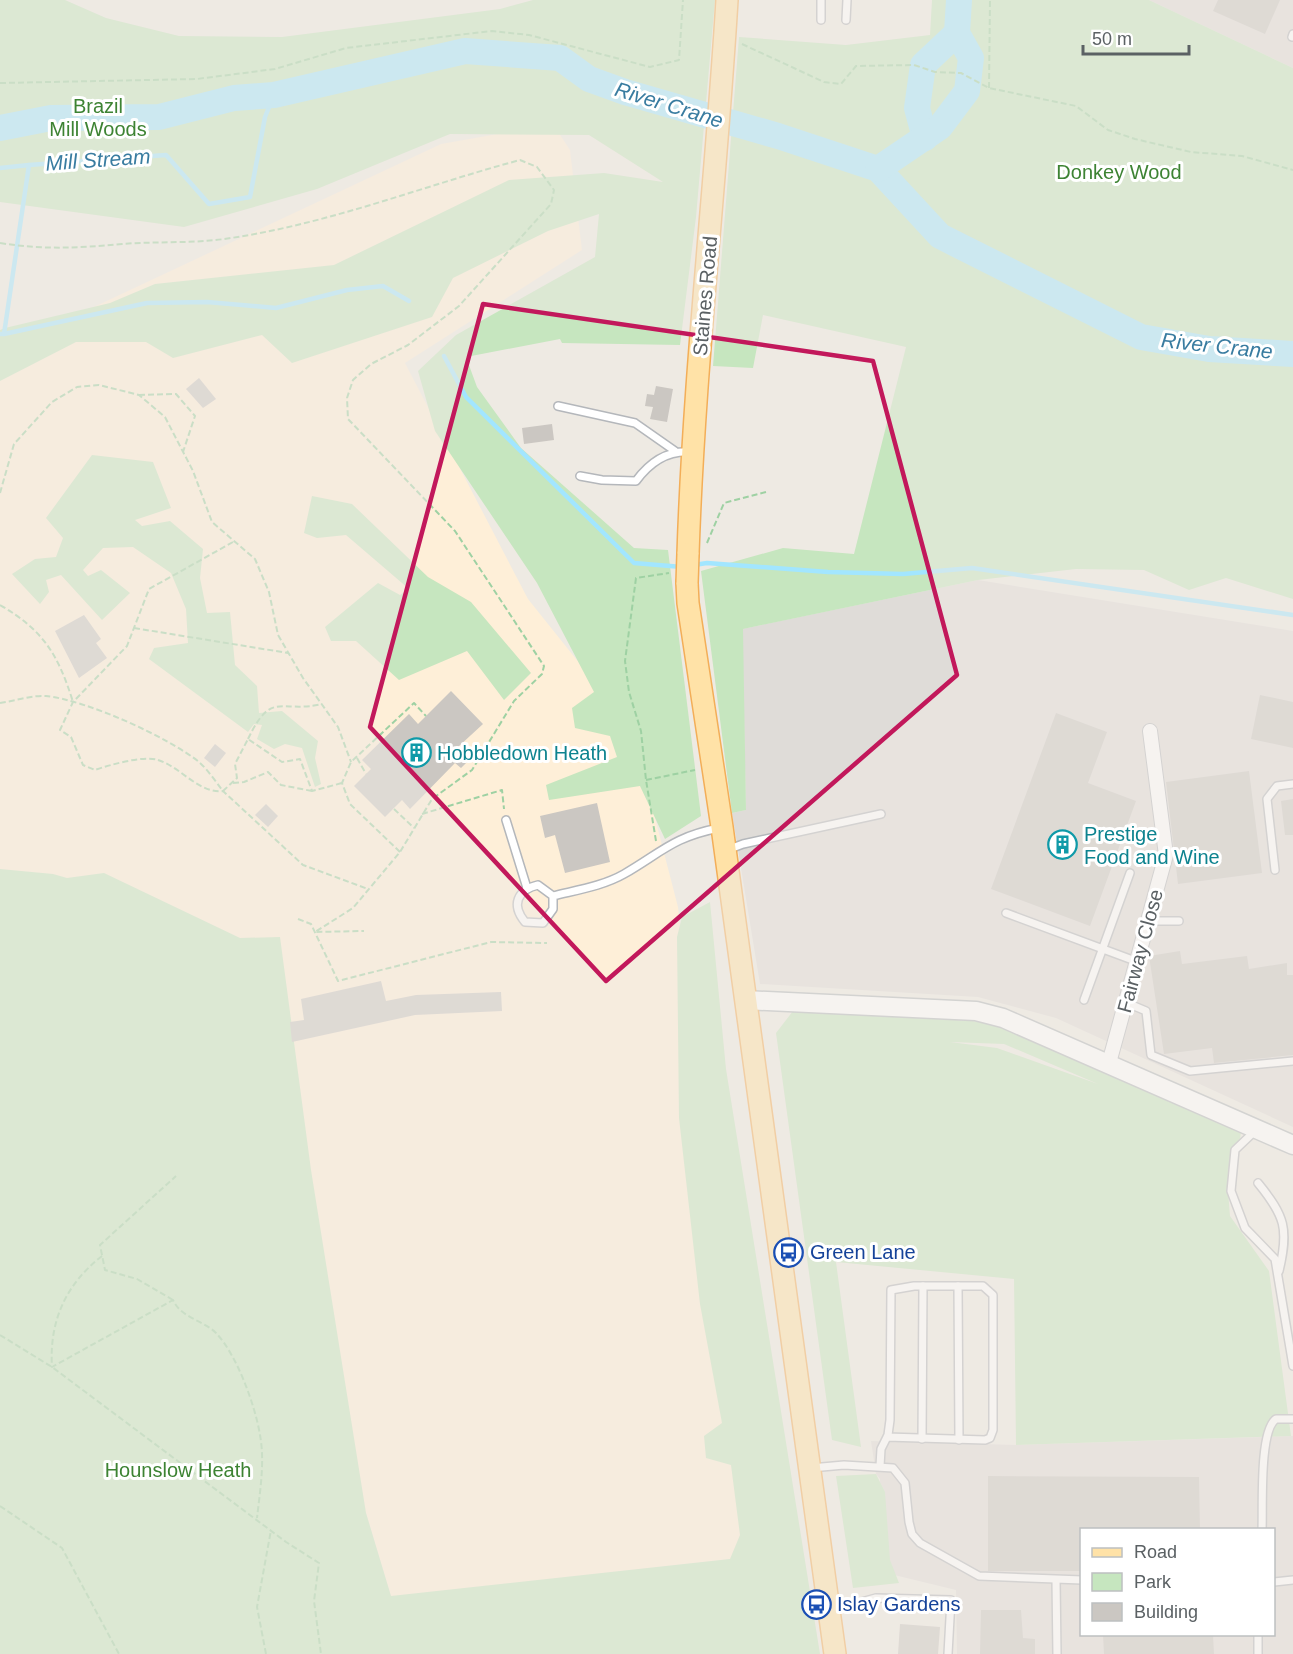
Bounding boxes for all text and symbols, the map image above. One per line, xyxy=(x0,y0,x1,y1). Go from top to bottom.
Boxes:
scale bar xyxy=(1083,18,1190,56)
text: 50 m xyxy=(1092,29,1132,49)
water label: River Crane xyxy=(612,77,726,132)
park label: Brazil Mill Woods xyxy=(49,95,147,140)
water label: Mill Stream xyxy=(45,144,151,175)
park label: Donkey Wood xyxy=(1056,161,1182,183)
street label: Staines Road xyxy=(689,235,721,357)
water label: River Crane xyxy=(1160,328,1274,363)
building icon: Hobbledown Heath xyxy=(400,737,432,769)
place label: Hobbledown Heath xyxy=(437,742,607,764)
place label: Prestige Food and Wine xyxy=(1084,823,1220,868)
building icon: Prestige Food and Wine xyxy=(1047,829,1079,861)
street label: Fairway Close xyxy=(1113,887,1167,1015)
bus stop icon: Green Lane xyxy=(773,1236,805,1268)
place label: Green Lane xyxy=(810,1241,916,1263)
park label: Hounslow Heath xyxy=(105,1459,251,1481)
legend xyxy=(1080,1528,1275,1636)
text: Road xyxy=(1134,1542,1177,1562)
text: Park xyxy=(1134,1572,1172,1592)
bus stop icon: Islay Gardens xyxy=(800,1588,832,1620)
place label: Islay Gardens xyxy=(837,1593,960,1615)
text: Building xyxy=(1134,1602,1198,1622)

